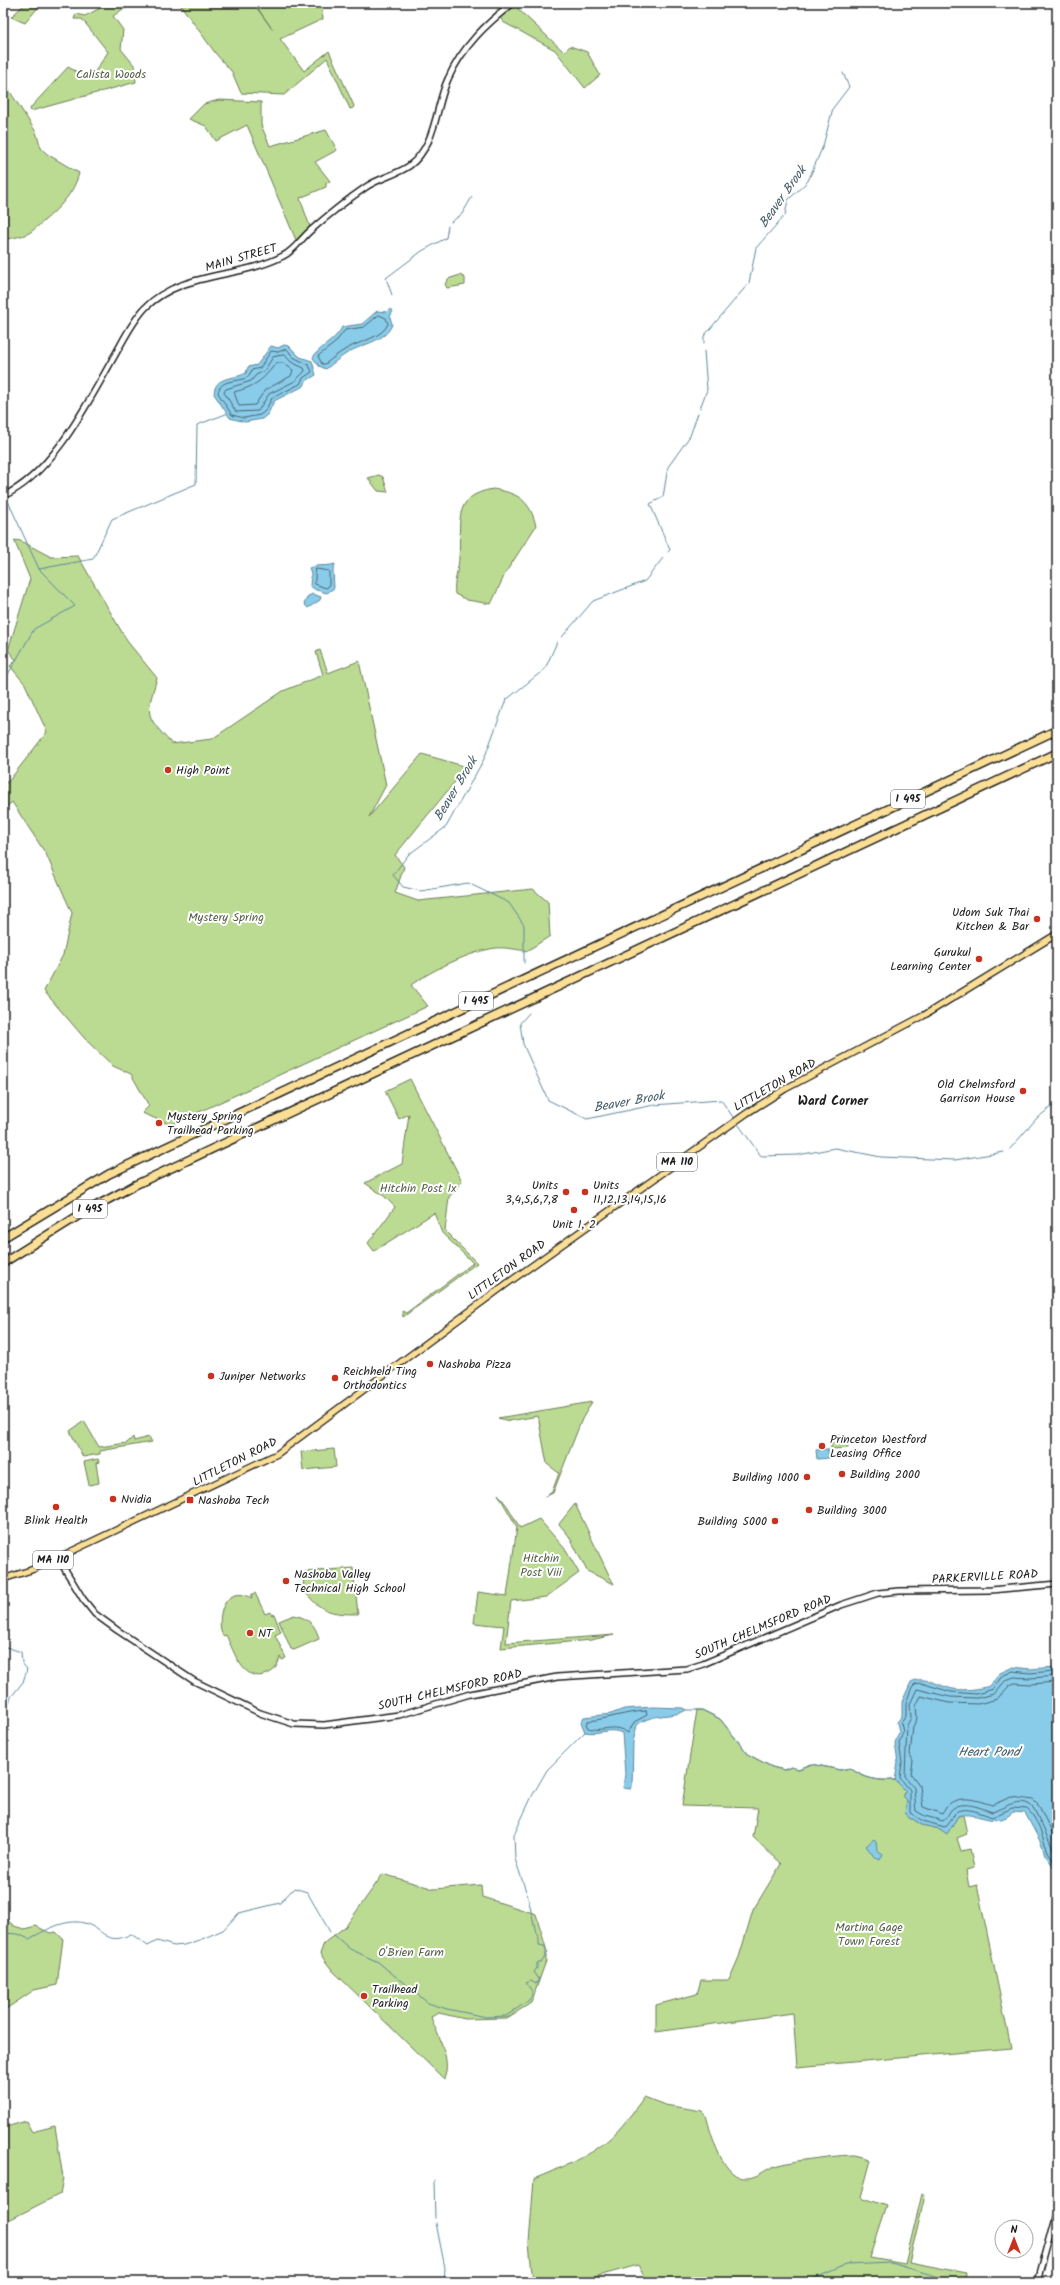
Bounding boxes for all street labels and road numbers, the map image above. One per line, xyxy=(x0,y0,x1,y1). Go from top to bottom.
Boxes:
street label: MAIN STREET xyxy=(203,238,281,277)
road number: I 495 xyxy=(891,790,925,808)
road number: I 495 xyxy=(459,992,493,1010)
street label: LITTLETON ROAD xyxy=(730,1053,820,1116)
road number: MA 110 xyxy=(657,1153,697,1171)
road number: I 495 xyxy=(73,1200,107,1218)
street label: LITTLETON ROAD xyxy=(464,1235,550,1305)
street label: LITTLETON ROAD xyxy=(189,1432,281,1492)
road number: MA 110 xyxy=(33,1551,73,1569)
street label: PARKERVILLE ROAD xyxy=(931,1565,1039,1589)
street label: SOUTH CHELMSFORD ROAD xyxy=(691,1589,835,1665)
street label: SOUTH CHELMSFORD ROAD xyxy=(376,1664,524,1716)

